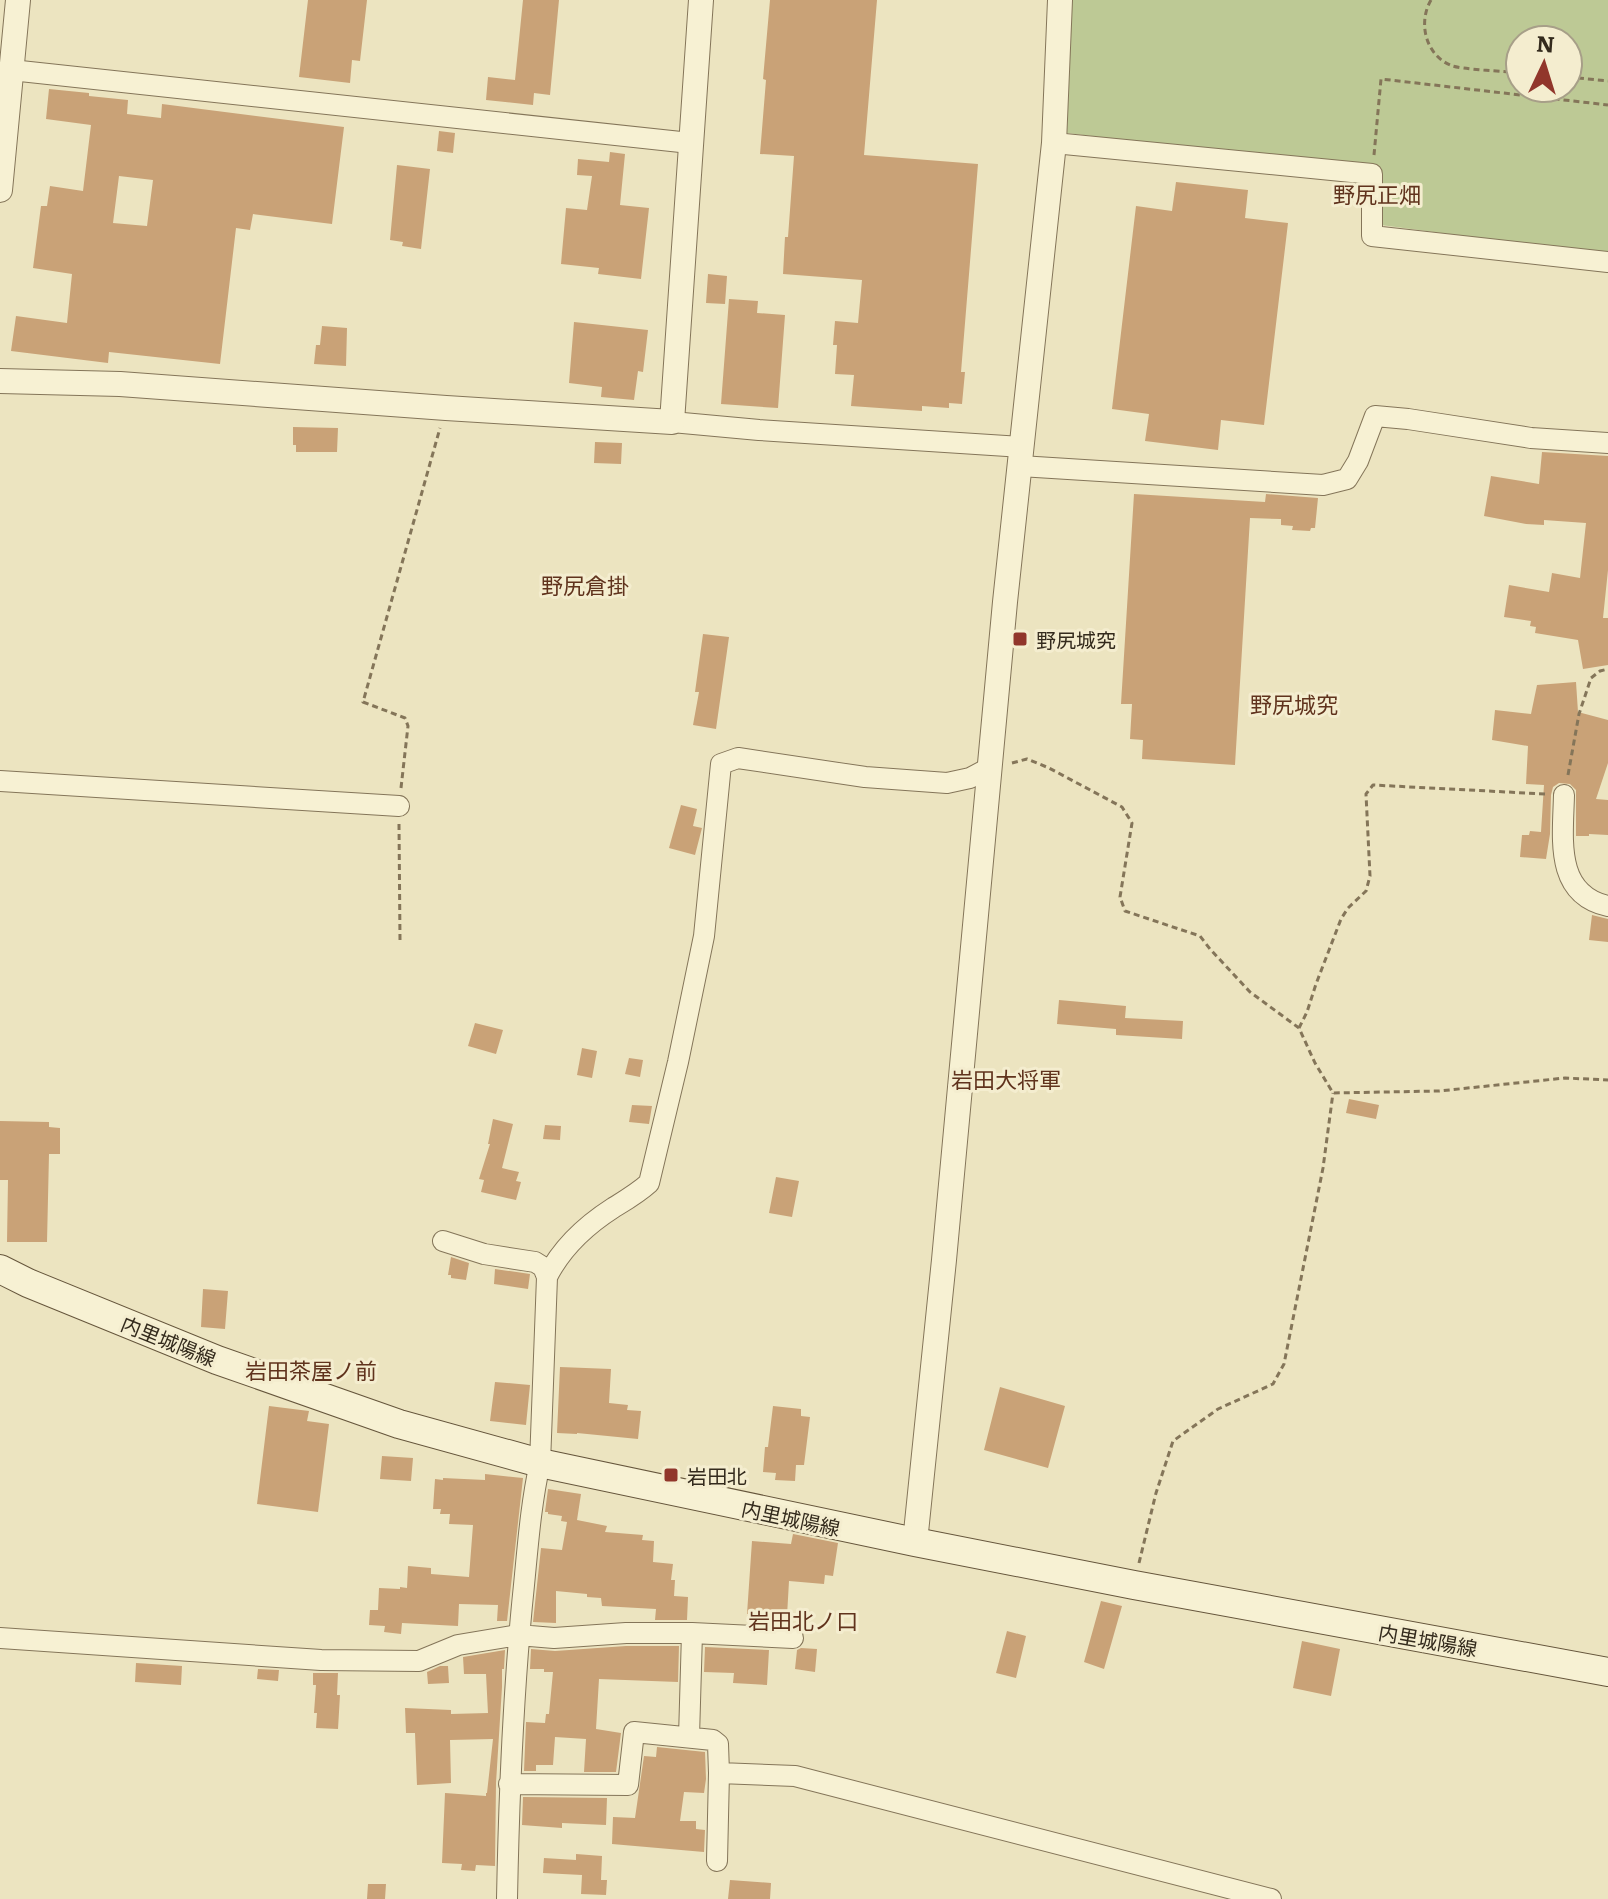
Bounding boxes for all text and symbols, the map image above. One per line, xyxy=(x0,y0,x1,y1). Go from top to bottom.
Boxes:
north arrow xyxy=(1504,24,1584,104)
text: N xyxy=(1535,25,1556,60)
district label: 野尻正畑 xyxy=(1333,177,1421,210)
district label: 野尻倉掛 xyxy=(541,568,629,601)
place label: 野尻城究 xyxy=(1036,624,1116,654)
marker: 野尻城究 xyxy=(1011,630,1029,648)
district label: 野尻城究 xyxy=(1250,687,1338,720)
district label: 岩田大将軍 xyxy=(951,1062,1061,1095)
street label: 内里城陽線 xyxy=(117,1307,221,1373)
district label: 岩田茶屋ノ前 xyxy=(245,1353,377,1386)
place label: 岩田北 xyxy=(687,1460,747,1490)
marker: 岩田北 xyxy=(662,1466,680,1484)
street label: 内里城陽線 xyxy=(739,1492,843,1542)
district label: 岩田北ノ口 xyxy=(748,1603,858,1636)
street label: 内里城陽線 xyxy=(1376,1616,1480,1662)

